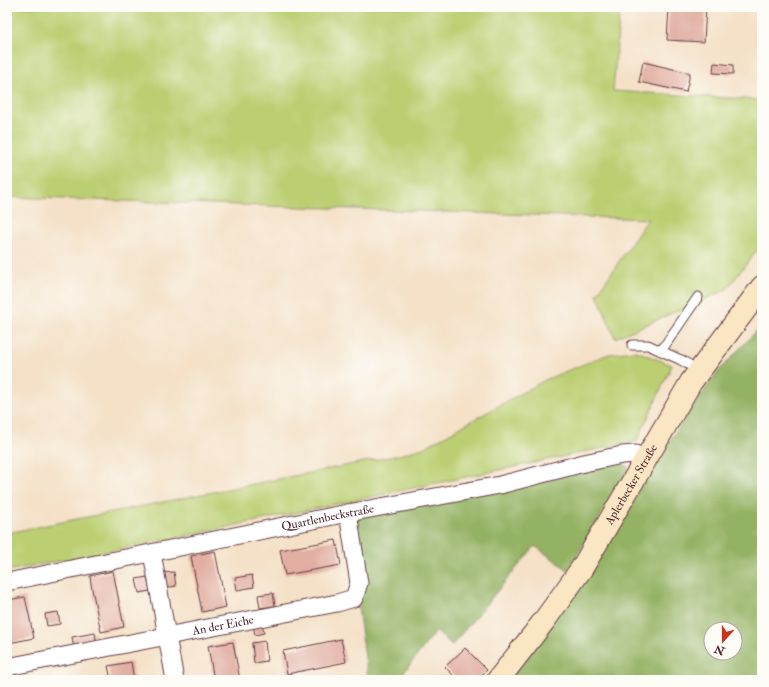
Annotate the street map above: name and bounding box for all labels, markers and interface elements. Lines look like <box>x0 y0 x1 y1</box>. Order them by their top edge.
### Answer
street label: Aplerbecker Straße <box>601 441 661 528</box>
street label: Quartlenbeckstraße <box>280 501 375 534</box>
street label: An der Eiche <box>190 612 255 639</box>
north arrow <box>703 621 743 661</box>
text: N <box>712 642 727 658</box>

